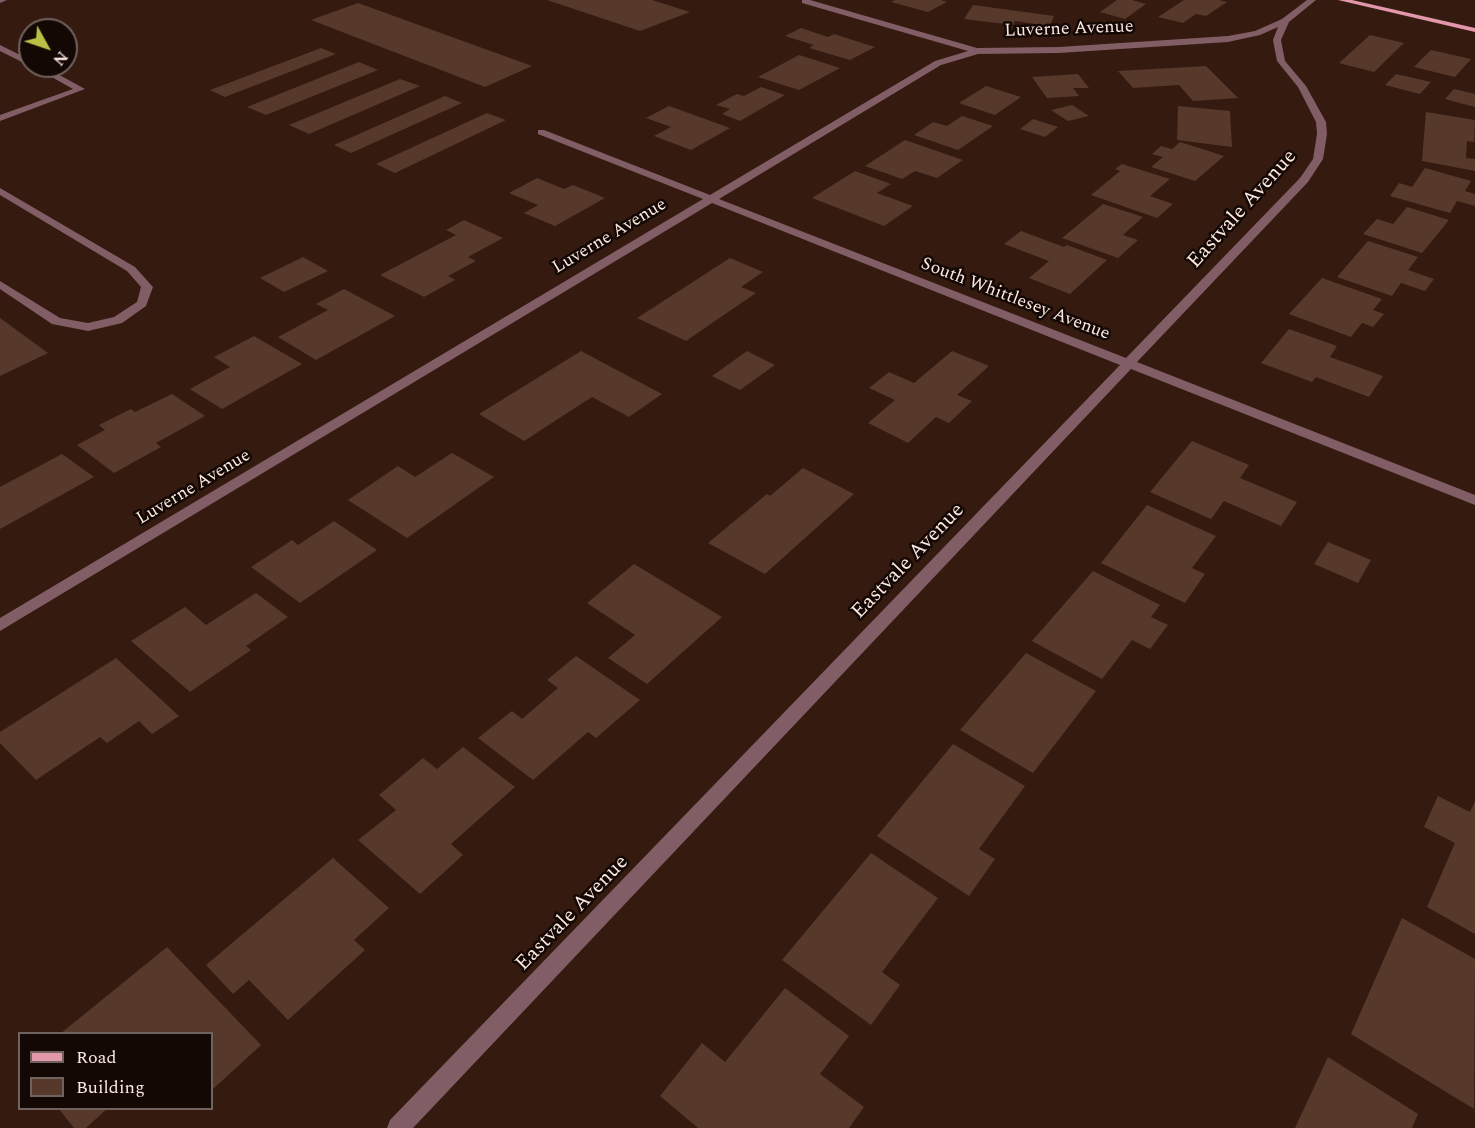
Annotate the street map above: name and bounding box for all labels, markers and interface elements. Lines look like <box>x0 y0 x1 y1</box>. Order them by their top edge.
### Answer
street label: Luverne Avenue <box>1004 17 1134 43</box>
north arrow <box>18 18 78 78</box>
text: N <box>47 46 74 71</box>
street label: Eastvale Avenue <box>1183 145 1303 275</box>
street label: Luverne Avenue <box>549 195 671 279</box>
street label: South Whittlesey Avenue <box>918 254 1112 346</box>
street label: Luverne Avenue <box>133 446 255 530</box>
street label: Eastvale Avenue <box>847 499 971 625</box>
street label: Eastvale Avenue <box>511 851 635 977</box>
legend <box>18 1032 213 1110</box>
text: Road <box>76 1044 117 1071</box>
text: Building <box>76 1074 145 1101</box>

